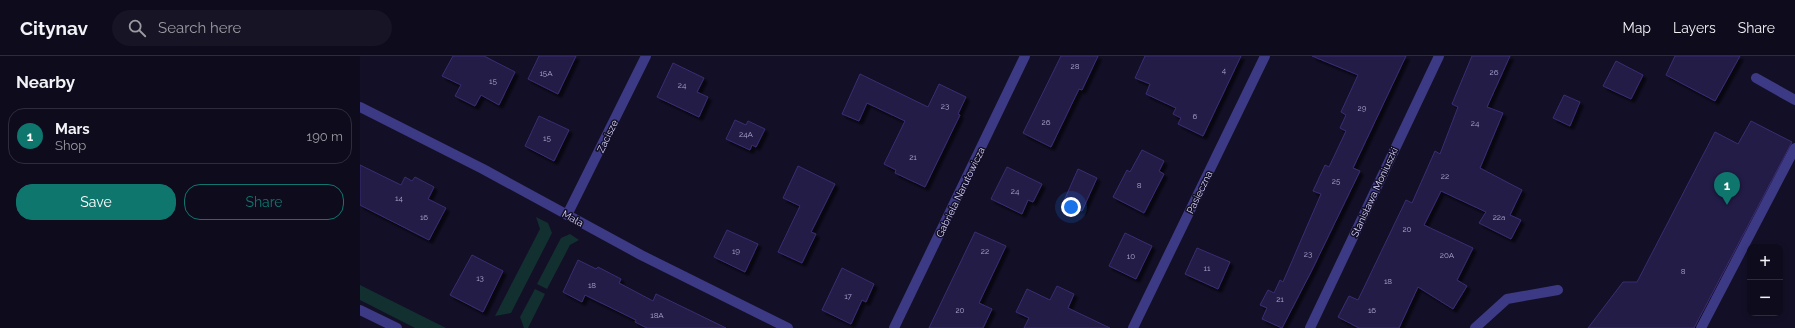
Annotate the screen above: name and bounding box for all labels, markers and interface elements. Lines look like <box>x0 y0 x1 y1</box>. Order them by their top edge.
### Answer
search box <box>112 10 392 46</box>
text: Citynav <box>20 17 88 39</box>
icon: search <box>126 17 148 39</box>
text: Search here <box>158 19 241 37</box>
text: Map <box>1623 20 1651 36</box>
text: Layers <box>1673 20 1716 36</box>
text: Share <box>1738 20 1775 36</box>
house number: 28 <box>1071 61 1080 71</box>
house number: 4 <box>1222 65 1227 75</box>
house number: 26 <box>1490 67 1499 77</box>
house number: 15A <box>539 68 553 78</box>
text: Nearby <box>16 72 75 92</box>
house number: 15 <box>489 76 498 86</box>
house number: 24 <box>678 80 687 90</box>
house number: 23 <box>941 101 949 111</box>
house number: 29 <box>1358 103 1367 113</box>
house number: 6 <box>1193 111 1198 121</box>
house number: 26 <box>1042 117 1051 127</box>
street label: Zacisze <box>595 118 620 154</box>
house number: 24 <box>1471 118 1480 128</box>
text: Mars <box>55 120 90 138</box>
text: 1 <box>27 129 33 144</box>
text: 190 m <box>307 129 343 144</box>
house number: 24A <box>739 129 754 139</box>
house number: 15 <box>543 133 552 143</box>
text: Shop <box>55 138 86 153</box>
street label: Gabriela Narutowicza <box>934 145 987 239</box>
street label: Stanisława Moniuszki <box>1349 146 1400 239</box>
house number: 21 <box>909 152 917 162</box>
street label: Pasieczna <box>1184 169 1215 215</box>
house number: 22 <box>1441 171 1449 181</box>
pin: 1 <box>1714 172 1740 205</box>
house number: 25 <box>1332 176 1341 186</box>
house number: 8 <box>1137 180 1142 190</box>
button: Save <box>16 184 176 220</box>
button: Share <box>184 184 344 220</box>
house number: 24 <box>1011 186 1020 196</box>
house number: 14 <box>395 193 404 203</box>
your location <box>1061 197 1081 217</box>
street label: Mała <box>560 208 585 229</box>
house number: 16 <box>420 212 428 222</box>
house number: 22a <box>1493 212 1505 222</box>
house number: 20 <box>1402 224 1412 234</box>
map controls <box>1747 244 1783 316</box>
button: + <box>1747 244 1783 280</box>
house number: 19 <box>732 246 740 256</box>
house number: 22 <box>981 246 989 256</box>
house number: 23 <box>1304 249 1312 259</box>
house number: 20A <box>1440 250 1455 260</box>
house number: 10 <box>1127 251 1135 261</box>
house number: 11 <box>1204 263 1211 273</box>
house number: 8 <box>1681 266 1686 276</box>
house number: 13 <box>476 273 484 283</box>
house number: 18 <box>1384 276 1392 286</box>
house number: 18 <box>588 280 596 290</box>
button: − <box>1747 280 1783 316</box>
house number: 17 <box>844 291 853 301</box>
house number: 21 <box>1276 294 1284 304</box>
house number: 20 <box>955 305 965 315</box>
house number: 16 <box>1368 305 1376 315</box>
house number: 18A <box>650 310 664 320</box>

